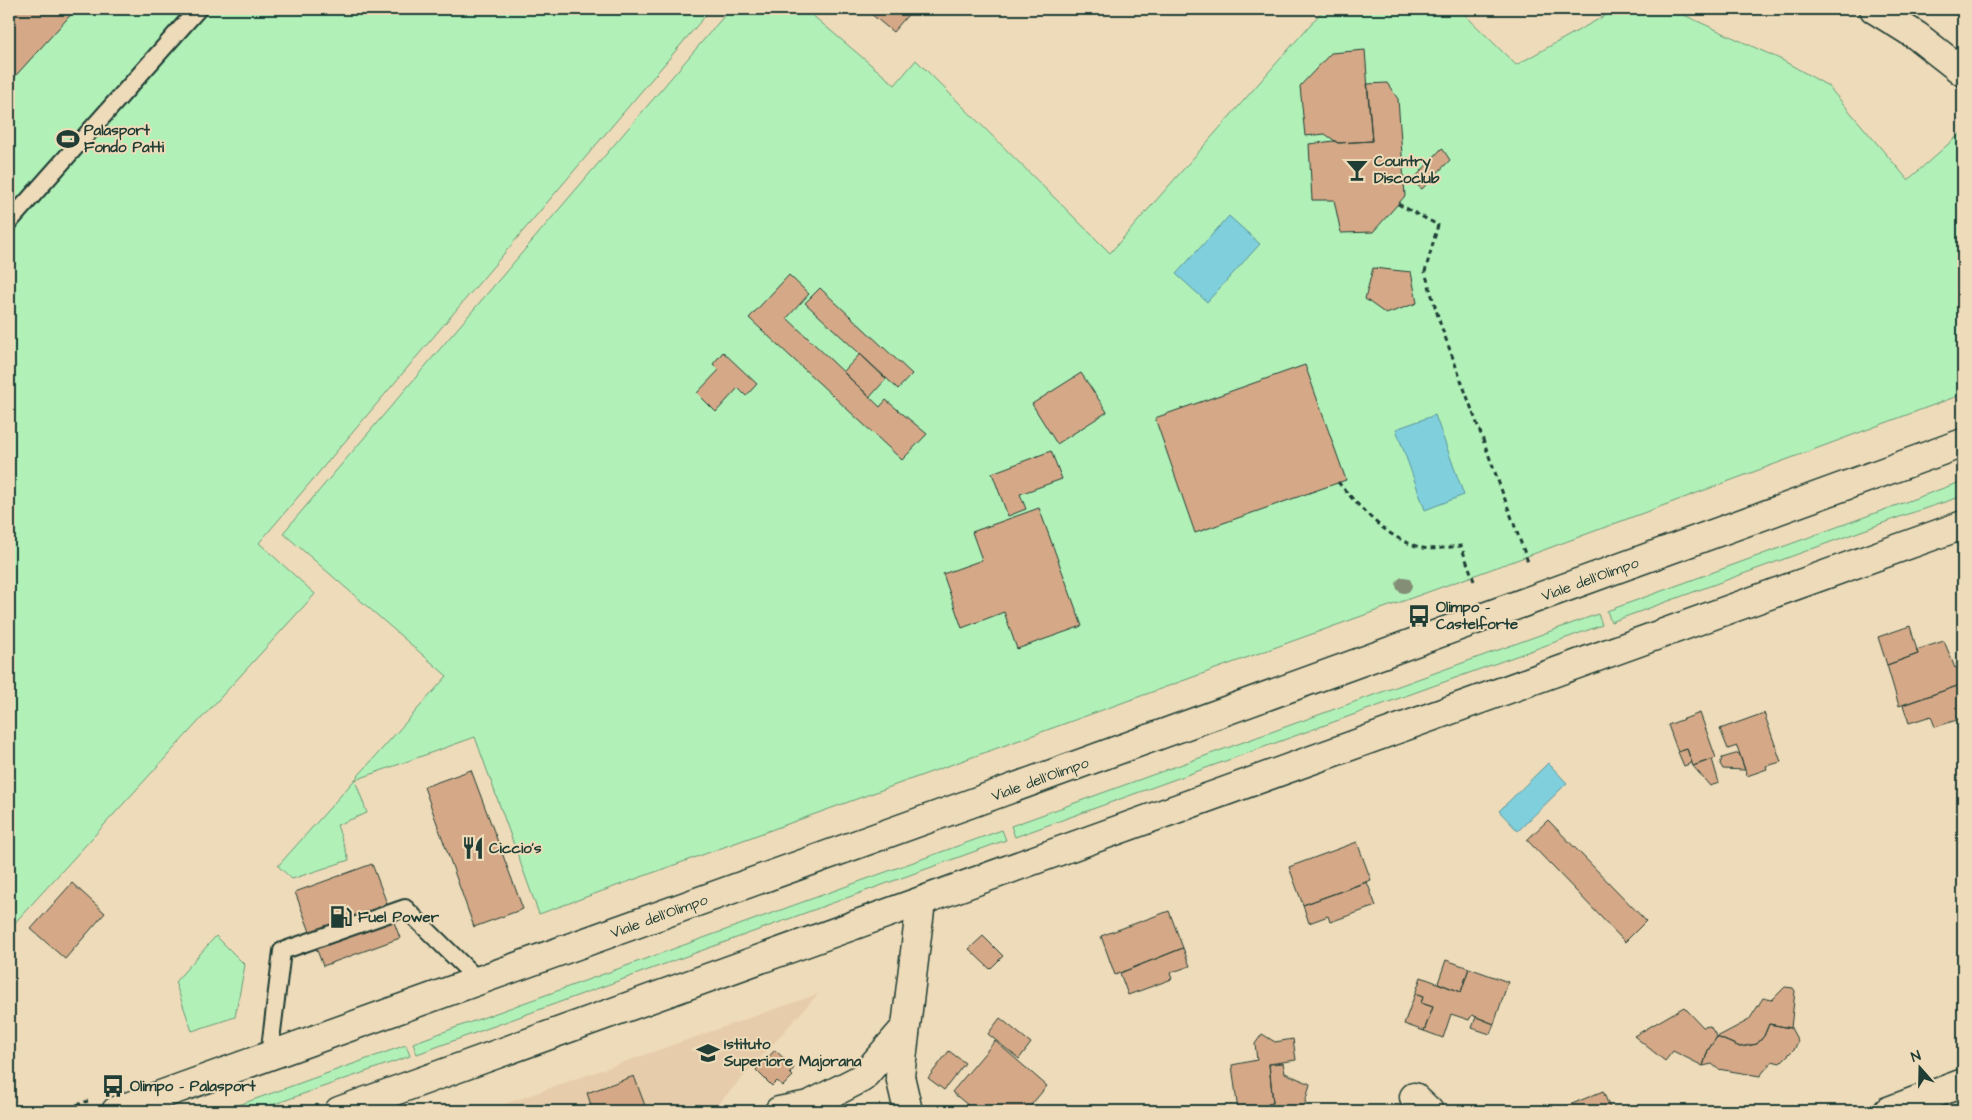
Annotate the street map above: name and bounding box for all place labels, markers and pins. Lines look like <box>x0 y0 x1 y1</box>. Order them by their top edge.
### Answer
place label: Palasport Fondo Patti <box>84 120 165 158</box>
sports icon: Palasport Fondo Patti <box>55 126 81 152</box>
place label: Country Discoclub <box>1374 151 1440 189</box>
bar icon: Country Discoclub <box>1344 157 1370 183</box>
place label: Olimpo - Castelforte <box>1436 597 1518 635</box>
bus stop icon: Olimpo - Castelforte <box>1406 603 1432 629</box>
restaurant icon: Ciccio's <box>460 835 486 861</box>
place label: Ciccio's <box>489 838 542 859</box>
fuel station icon: Fuel Power <box>328 904 354 930</box>
place label: Fuel Power <box>358 907 440 928</box>
place label: Istituto Superiore Majorana <box>723 1034 862 1072</box>
school or university icon: Istituto Superiore Majorana <box>695 1040 721 1066</box>
bus stop icon: Olimpo - Palasport <box>100 1073 126 1099</box>
place label: Olimpo - Palasport <box>130 1076 257 1097</box>

